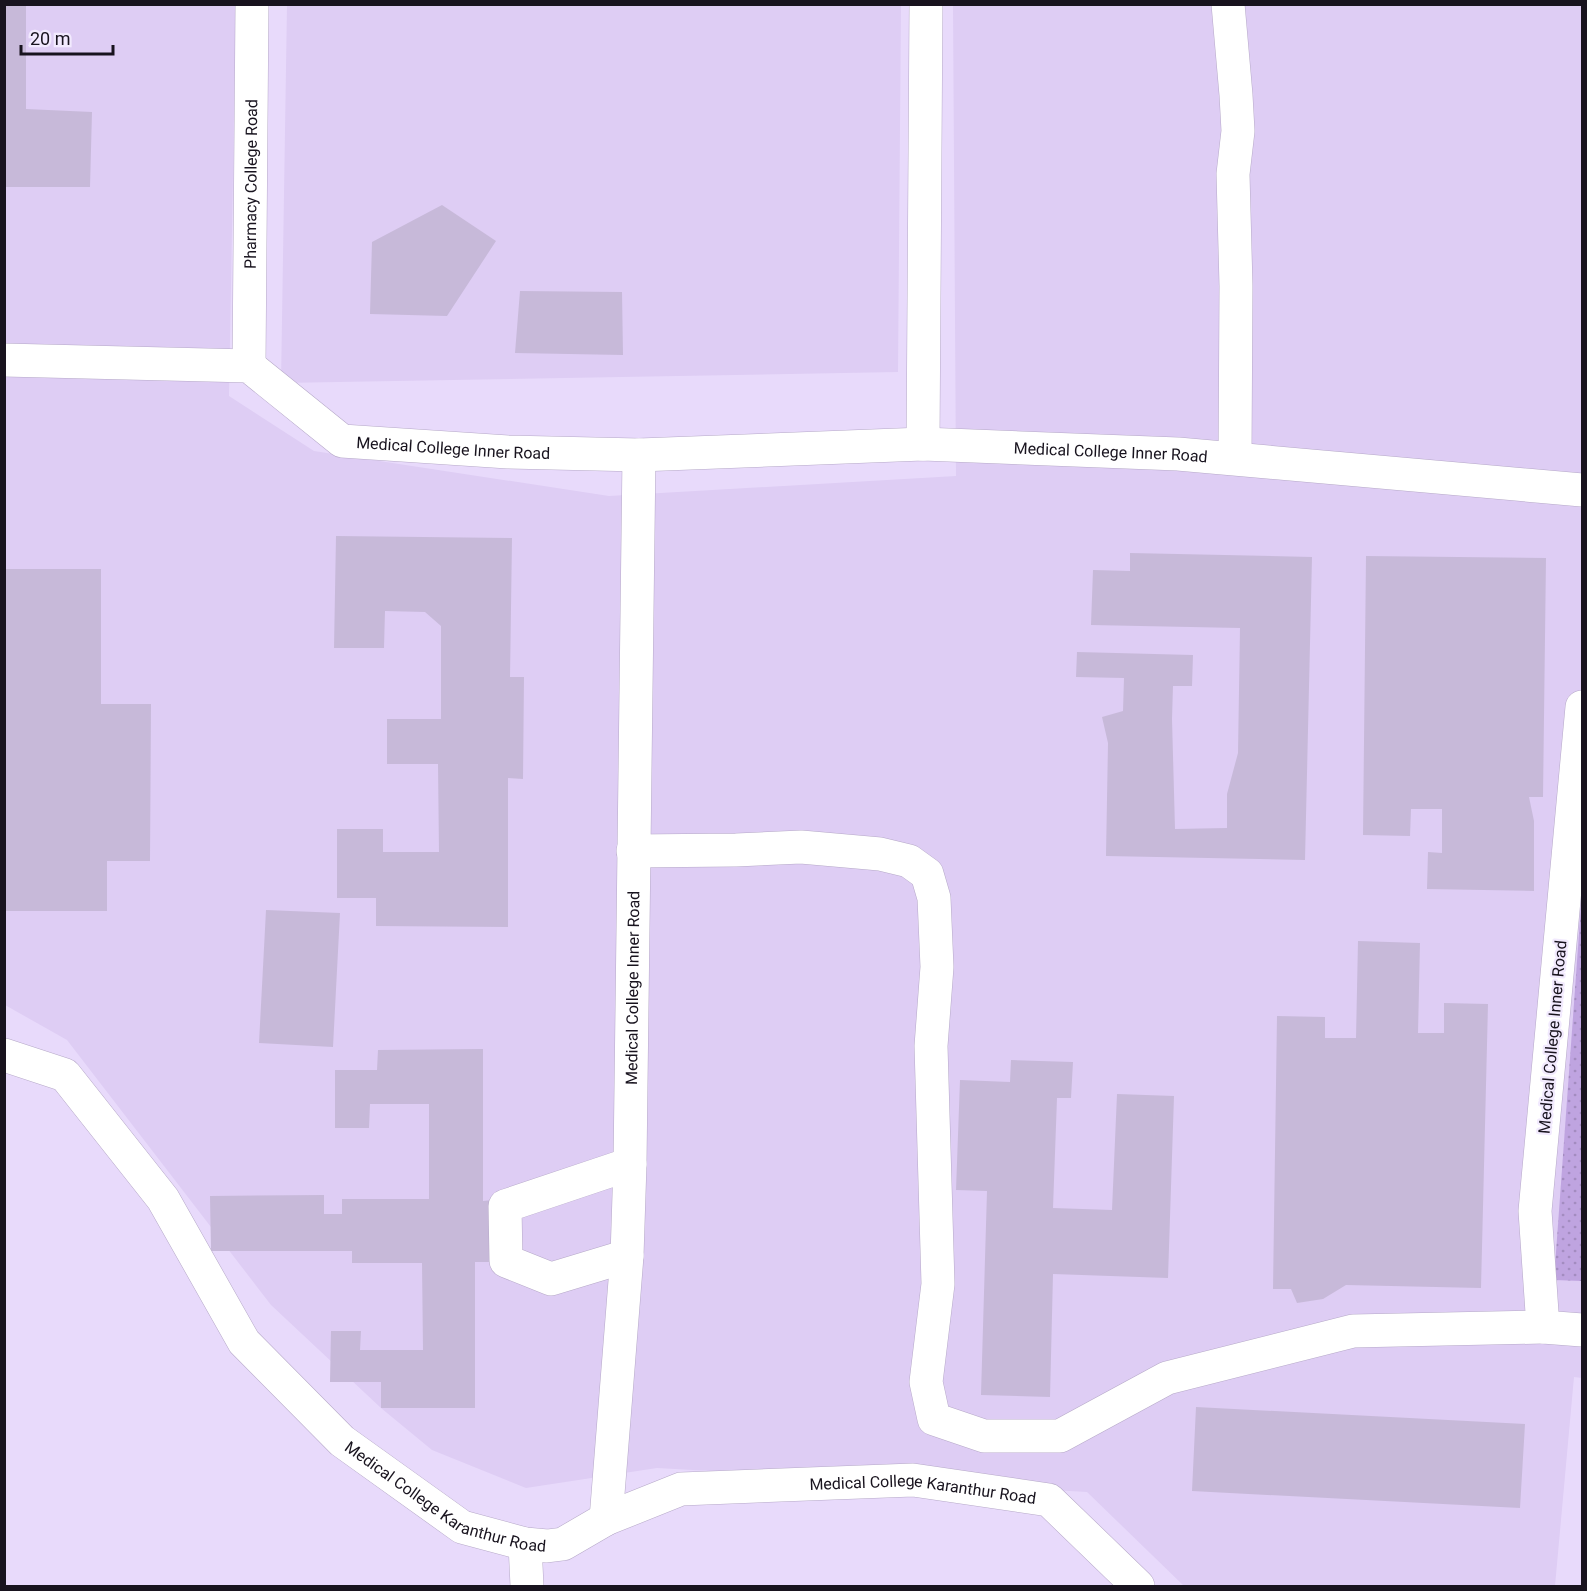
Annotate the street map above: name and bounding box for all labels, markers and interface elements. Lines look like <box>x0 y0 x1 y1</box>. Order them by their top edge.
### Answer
scale bar <box>21 18 112 56</box>
text: 20 m <box>30 28 70 49</box>
street label: Pharmacy College Road <box>241 99 261 269</box>
street label: Medical College Inner Road <box>356 433 550 463</box>
street label: Medical College Inner Road <box>1013 439 1208 467</box>
street label: Medical College Inner Road <box>622 891 643 1085</box>
street label: Medical College Inner Road <box>1535 940 1570 1135</box>
street label: Medical College Karanthur Road <box>341 1437 547 1556</box>
street label: Medical College Karanthur Road <box>809 1471 1037 1508</box>

